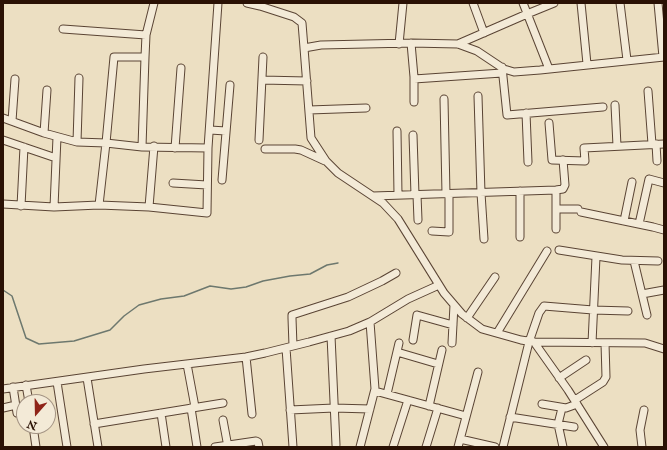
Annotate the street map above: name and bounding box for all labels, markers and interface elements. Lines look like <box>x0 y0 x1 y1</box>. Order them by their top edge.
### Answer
north arrow <box>16 394 56 434</box>
text: N <box>25 416 39 433</box>

